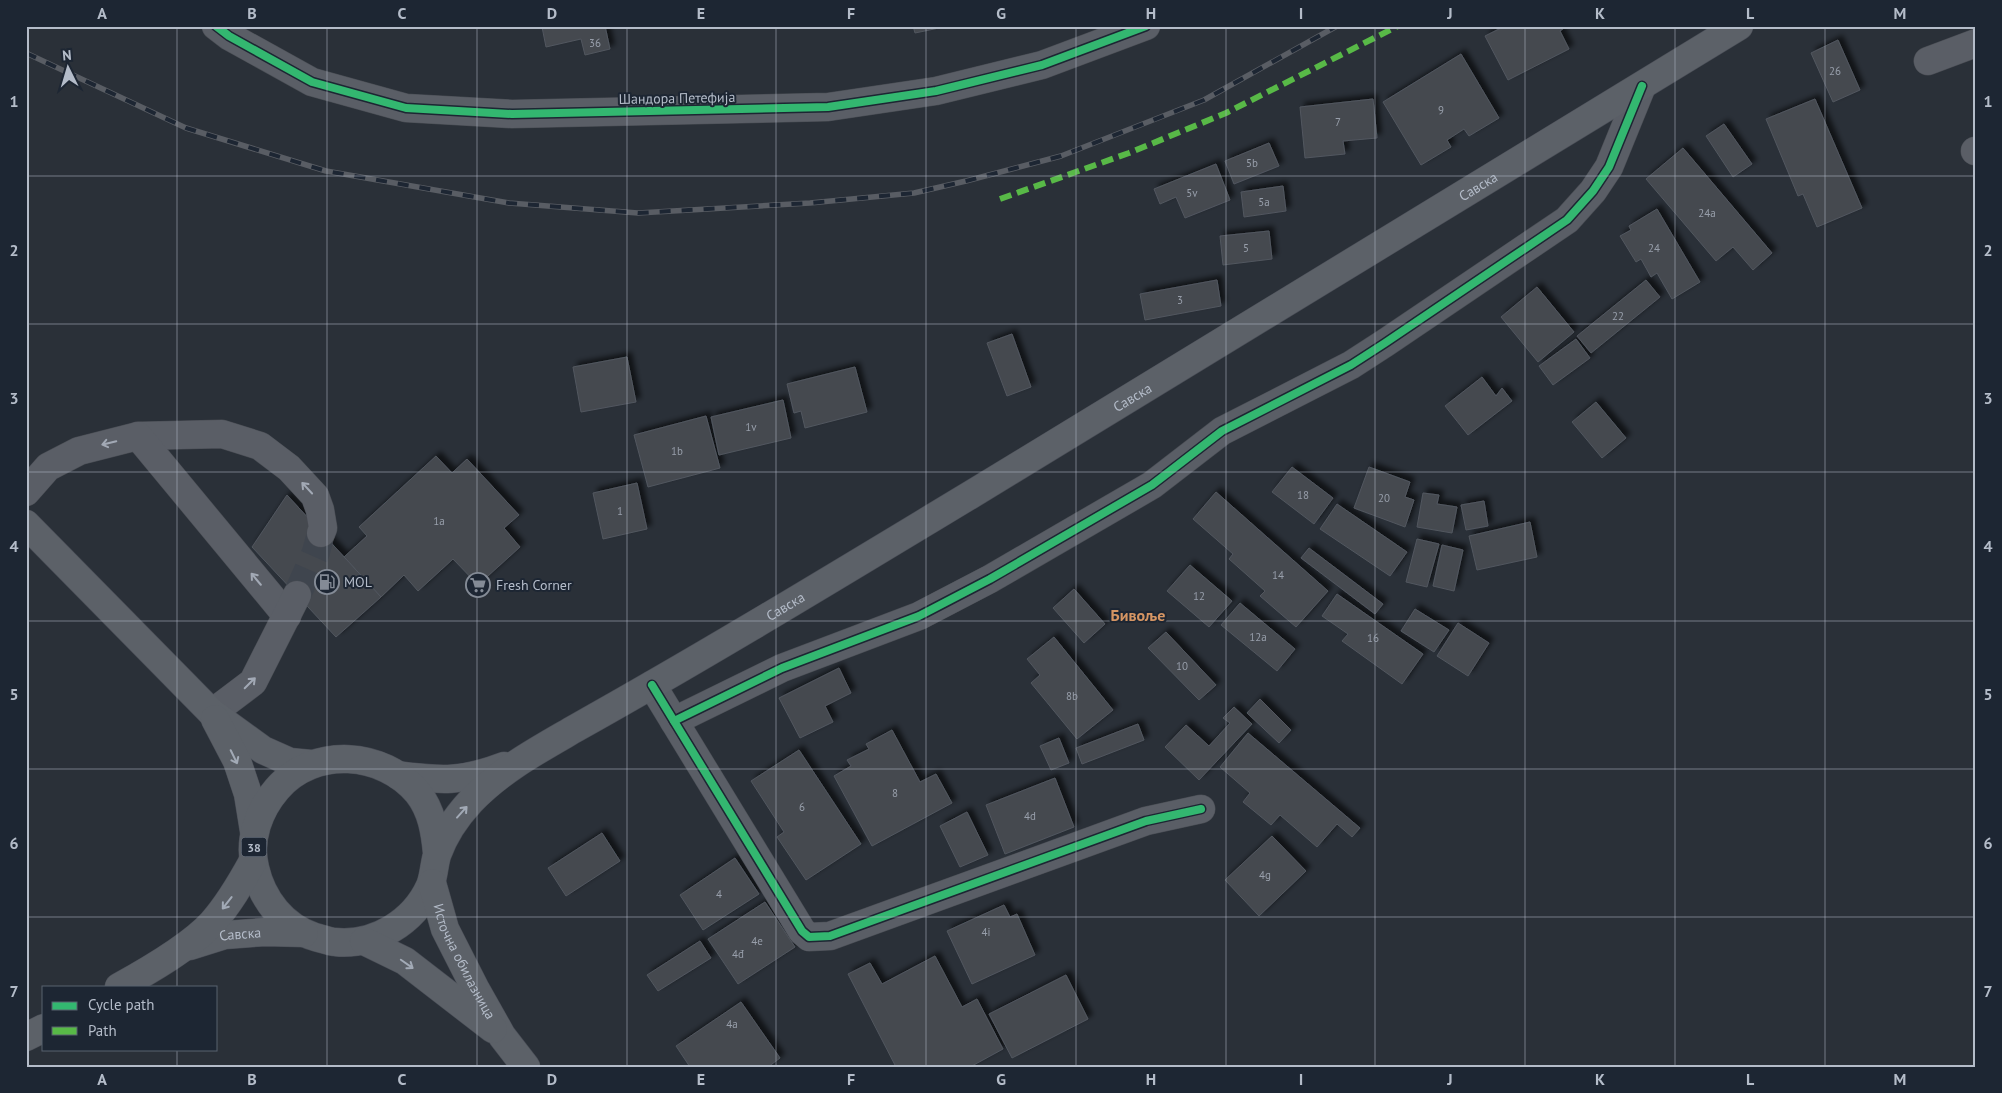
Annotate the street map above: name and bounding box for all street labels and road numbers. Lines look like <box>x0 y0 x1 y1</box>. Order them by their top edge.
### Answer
street label: Шандора Петефија <box>619 88 736 108</box>
street label: Савска <box>1456 168 1501 205</box>
street label: Савска <box>1110 379 1155 416</box>
street label: Савска <box>763 588 808 625</box>
road number: 38 <box>242 838 266 856</box>
street label: Источна обилазница <box>429 902 500 1022</box>
street label: Савска <box>217 923 262 945</box>

